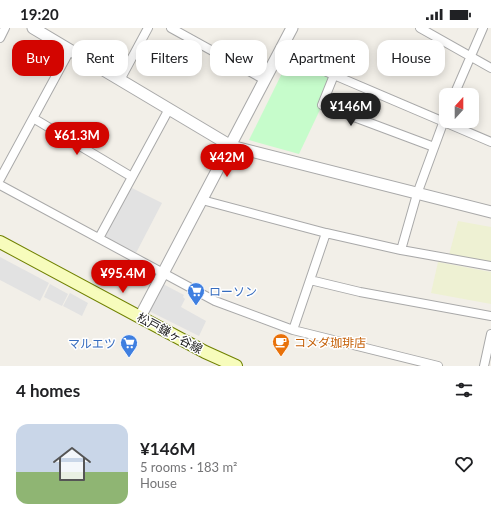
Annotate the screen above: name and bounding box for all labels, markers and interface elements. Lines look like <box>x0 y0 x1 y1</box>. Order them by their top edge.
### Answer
text: 19:20 <box>20 5 59 23</box>
chip: Buy <box>12 40 64 76</box>
chip: Rent <box>72 40 128 76</box>
chip: Filters <box>136 40 202 76</box>
chip: New <box>210 40 267 76</box>
chip: Apartment <box>275 40 369 76</box>
chip: House <box>377 40 445 76</box>
north arrow <box>439 88 479 128</box>
map controls <box>439 88 479 128</box>
pin: ¥146M <box>323 93 379 127</box>
text: ¥146M <box>330 98 372 114</box>
pin: ¥61.3M <box>44 122 110 156</box>
text: ¥61.3M <box>54 127 100 143</box>
pin: ¥42M <box>203 144 251 178</box>
text: ¥42M <box>210 149 244 165</box>
pin: ¥95.4M <box>90 260 156 294</box>
text: ¥95.4M <box>100 265 146 281</box>
supermarket icon: ローソン <box>186 281 206 306</box>
place label: ローソン <box>209 284 257 299</box>
street label: 松戸鎌ヶ谷線 <box>135 309 205 357</box>
cafe icon: コメダ珈琲店 <box>271 332 291 357</box>
supermarket icon: マルエツ <box>119 333 139 358</box>
place label: コメダ珈琲店 <box>294 335 366 350</box>
place label: マルエツ <box>68 336 116 351</box>
icon: filters <box>453 379 475 401</box>
text: 4 homes <box>16 380 80 401</box>
text: ¥146M <box>140 438 196 459</box>
icon: home <box>48 440 96 488</box>
icon: heart <box>453 453 475 475</box>
text: 5 rooms · 183 m² <box>140 459 237 475</box>
text: House <box>140 475 177 491</box>

